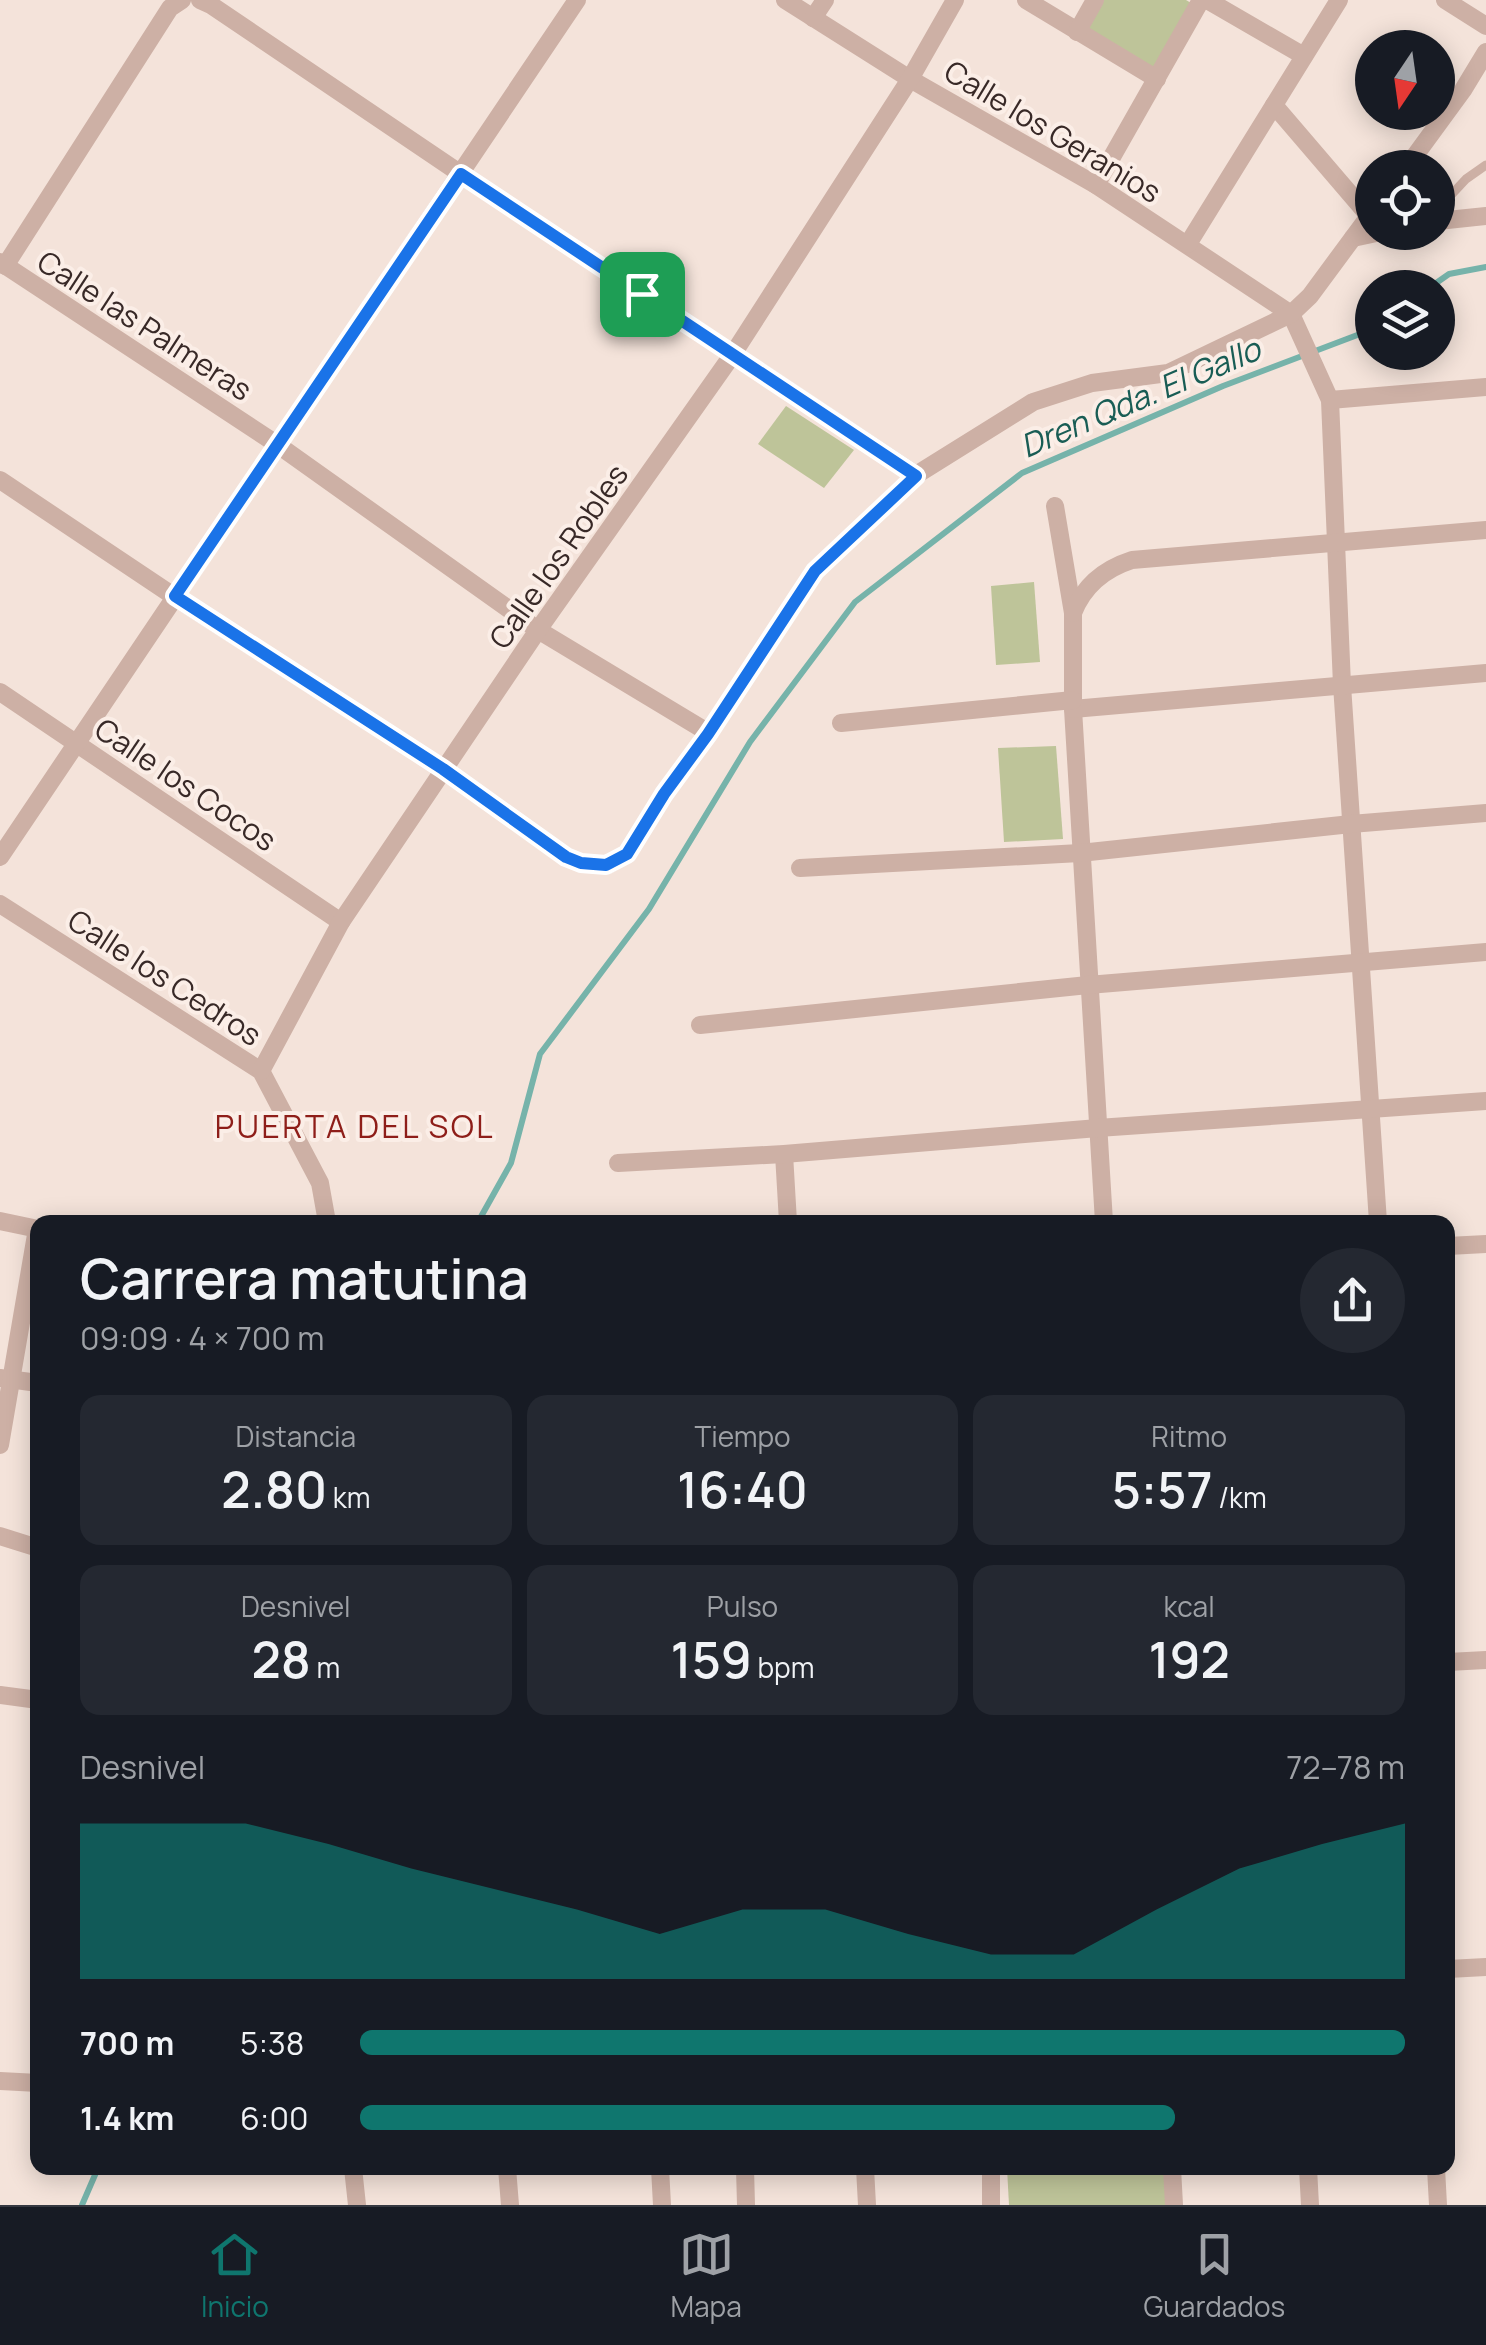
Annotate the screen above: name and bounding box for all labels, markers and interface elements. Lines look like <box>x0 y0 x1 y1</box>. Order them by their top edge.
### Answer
north arrow <box>1355 30 1455 130</box>
map controls <box>1355 30 1455 370</box>
street label: Calle los Geranios <box>937 50 1169 212</box>
button: locate <box>1355 150 1455 250</box>
street label: Calle las Palmeras <box>30 240 260 410</box>
pin <box>600 252 685 337</box>
icon: arrive <box>615 267 670 322</box>
button: layers <box>1355 270 1455 370</box>
water label: Dren Qda. El Gallo <box>1013 326 1269 467</box>
street label: Calle los Robles <box>479 455 637 657</box>
street label: Calle los Cocos <box>87 708 285 860</box>
street label: Calle los Cedros <box>60 899 270 1055</box>
district label: PUERTA DEL SOL <box>215 1104 495 1148</box>
text: Carrera matutina <box>80 1240 529 1316</box>
button: share <box>1300 1248 1405 1353</box>
text: 09:09 · 4 × 700 m <box>80 1316 324 1360</box>
text: Distancia <box>236 1417 356 1455</box>
text: Tiempo <box>694 1417 791 1455</box>
text: Ritmo <box>1151 1417 1227 1455</box>
text: 2.80 <box>221 1455 327 1523</box>
text: 16:40 <box>677 1455 808 1523</box>
text: 5:57 <box>1112 1455 1213 1523</box>
text: km <box>327 1478 370 1516</box>
text: /km <box>1213 1478 1267 1516</box>
text: Desnivel <box>241 1587 351 1625</box>
text: Pulso <box>707 1587 778 1625</box>
text: kcal <box>1164 1587 1215 1625</box>
text: 28 <box>251 1625 311 1693</box>
text: 159 <box>671 1625 752 1693</box>
text: 192 <box>1148 1625 1230 1693</box>
text: m <box>311 1648 340 1686</box>
text: bpm <box>752 1648 814 1686</box>
text: Desnivel <box>80 1745 205 1789</box>
text: 72–78 m <box>1286 1745 1405 1789</box>
text: 700 m <box>80 2021 174 2065</box>
text: 5:38 <box>240 2021 304 2065</box>
text: 1.4 km <box>80 2096 174 2140</box>
text: 6:00 <box>240 2096 308 2140</box>
tab: Inicio <box>201 2227 269 2325</box>
tab: Mapa <box>671 2227 742 2325</box>
tab: Guardados <box>1143 2227 1285 2325</box>

